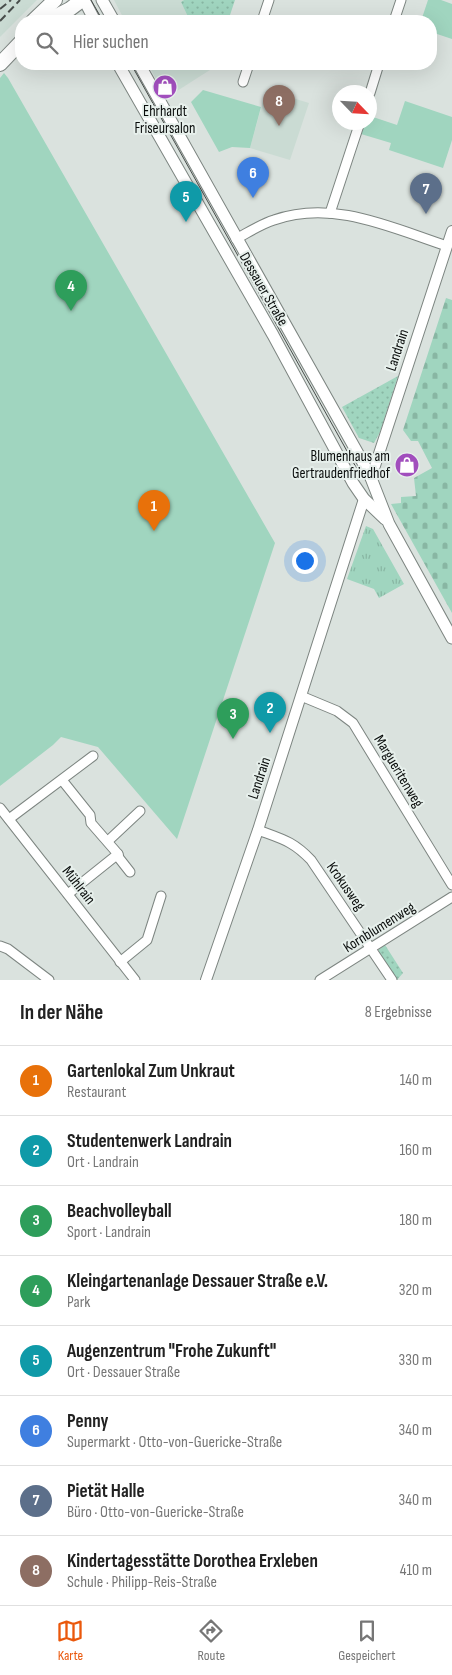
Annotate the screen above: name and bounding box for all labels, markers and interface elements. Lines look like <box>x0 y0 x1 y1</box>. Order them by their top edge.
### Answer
search box <box>15 15 437 70</box>
icon: search <box>33 29 61 57</box>
text: Hier suchen <box>73 31 149 54</box>
shop icon: Ehrhardt Friseursalon <box>152 74 178 100</box>
pin: 8 <box>263 85 295 126</box>
north arrow <box>332 85 377 130</box>
place label: Ehrhardt Friseursalon <box>134 102 196 138</box>
pin: 6 <box>237 157 269 198</box>
pin: 7 <box>410 173 442 214</box>
pin: 5 <box>170 181 202 222</box>
street label: Dessauer Straße <box>235 249 292 329</box>
pin: 4 <box>55 270 87 311</box>
street label: Landrain <box>382 327 413 374</box>
place label: Blumenhaus am Gertraudenfriedhof <box>292 447 391 483</box>
shop icon: Blumenhaus am Gertraudenfriedhof <box>394 452 420 478</box>
pin: 1 <box>138 490 170 531</box>
your location <box>292 548 318 574</box>
pin: 2 <box>254 692 286 733</box>
pin: 3 <box>217 698 249 739</box>
street label: Margueritenweg <box>370 732 428 811</box>
street label: Landrain <box>244 755 275 802</box>
street label: Krokusweg <box>322 858 369 914</box>
street label: Mühlrain <box>58 862 99 908</box>
street label: Kornblumenweg <box>340 898 419 957</box>
text: In der Nähe <box>20 1000 103 1025</box>
text: 8 Ergebnisse <box>365 1003 432 1022</box>
text: Gartenlokal Zum Unkraut <box>67 1060 235 1083</box>
text: 1 <box>33 1071 39 1090</box>
text: 140 m <box>400 1071 432 1090</box>
text: Restaurant <box>67 1083 126 1102</box>
text: Studentenwerk Landrain <box>67 1130 232 1153</box>
text: 2 <box>32 1141 40 1160</box>
text: 160 m <box>399 1141 432 1160</box>
text: Ort · Landrain <box>67 1153 139 1172</box>
text: Beachvolleyball <box>67 1200 172 1223</box>
text: 3 <box>32 1211 40 1230</box>
text: 180 m <box>399 1211 432 1230</box>
text: Sport · Landrain <box>67 1223 151 1242</box>
text: Kleingartenanlage Dessauer Straße e.V. <box>67 1270 328 1293</box>
text: 4 <box>32 1281 40 1300</box>
text: 320 m <box>399 1281 432 1300</box>
text: Park <box>67 1293 90 1312</box>
text: Augenzentrum "Frohe Zukunft" <box>67 1340 276 1363</box>
text: 5 <box>32 1351 40 1370</box>
text: 330 m <box>399 1351 432 1370</box>
text: Ort · Dessauer Straße <box>67 1363 180 1382</box>
text: Penny <box>67 1410 108 1433</box>
text: 6 <box>32 1421 40 1440</box>
text: 340 m <box>399 1421 432 1440</box>
text: Supermarkt · Otto-von-Guericke-Straße <box>67 1433 282 1452</box>
text: Pietät Halle <box>67 1480 145 1503</box>
text: 7 <box>33 1491 39 1510</box>
text: 340 m <box>399 1491 432 1510</box>
text: Büro · Otto-von-Guericke-Straße <box>67 1503 244 1522</box>
text: Kindertagesstätte Dorothea Erxleben <box>67 1550 318 1573</box>
text: 8 <box>32 1561 40 1580</box>
text: 410 m <box>400 1561 432 1580</box>
text: Schule · Philipp-Reis-Straße <box>67 1573 217 1592</box>
tab: Karte <box>56 1617 84 1664</box>
tab: Route <box>197 1617 225 1664</box>
tab: Gespeichert <box>338 1617 396 1664</box>

